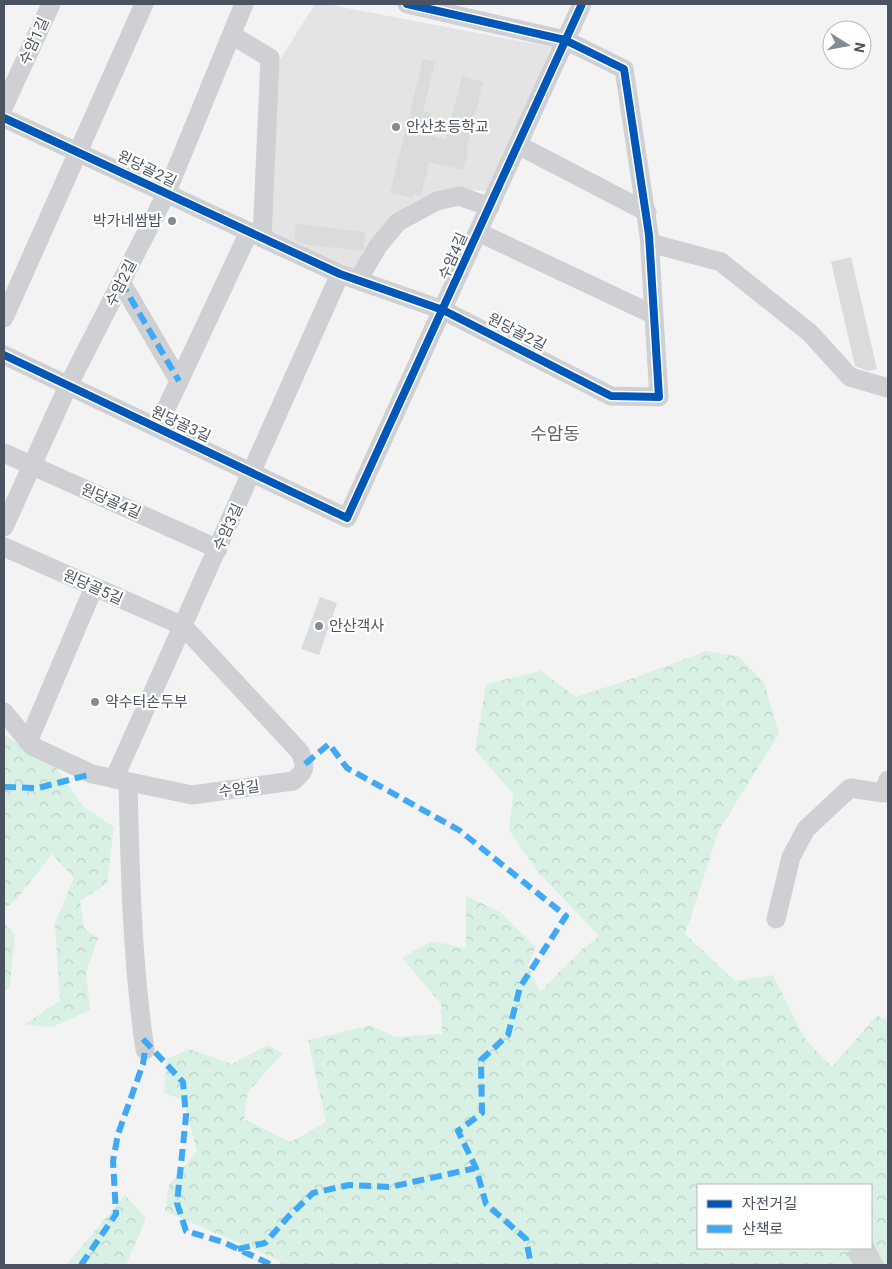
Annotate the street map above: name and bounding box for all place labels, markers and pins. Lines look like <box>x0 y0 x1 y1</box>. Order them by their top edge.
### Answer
place label: 안산초등학교 <box>406 118 489 136</box>
marker: 안산초등학교 <box>390 121 402 133</box>
place label: 박가네쌈밥 <box>93 212 162 230</box>
marker: 박가네쌈밥 <box>166 215 178 227</box>
place label: 안산객사 <box>329 617 384 635</box>
marker: 안산객사 <box>313 620 325 632</box>
place label: 약수터손두부 <box>105 693 188 711</box>
marker: 약수터손두부 <box>89 696 101 708</box>

